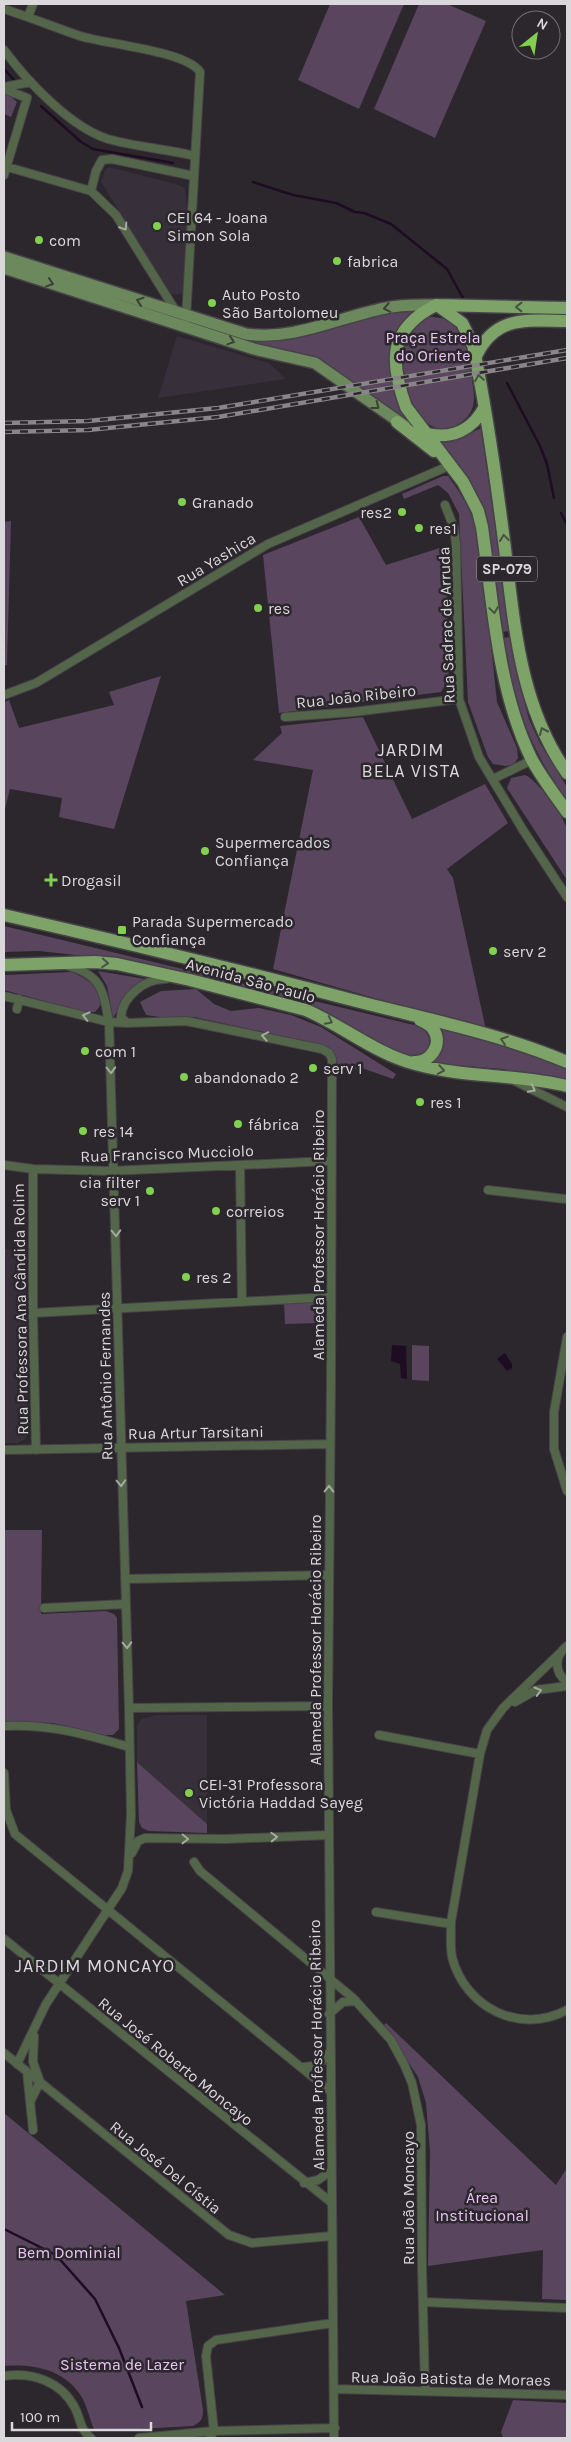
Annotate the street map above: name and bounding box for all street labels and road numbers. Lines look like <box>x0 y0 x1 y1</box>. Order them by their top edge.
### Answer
street label: Rua Yashica <box>173 528 259 590</box>
street label: Rua Sadrac de Arruda <box>434 546 459 704</box>
road number: SP-079 <box>477 556 537 582</box>
street label: Rua Joāo Ribeiro <box>295 681 417 712</box>
street label: Avenida São Paulo <box>184 954 318 1007</box>
street label: Alameda Professor Horácio Ribeiro <box>309 1109 328 1361</box>
street label: Rua Francisco Mucciolo <box>80 1141 254 1166</box>
street label: Rua Professora Ana Cândida Rolim <box>9 1183 32 1435</box>
street label: Rua Antônio Fernandes <box>95 1291 116 1461</box>
street label: Rua Artur Tarsitani <box>128 1422 264 1443</box>
street label: Alameda Professor Horácio Ribeiro <box>306 1514 325 1766</box>
street label: Alameda Professor Horácio Ribeiro <box>305 1919 328 2171</box>
street label: Rua José Roberto Moncayo <box>95 1993 257 2130</box>
street label: Rua José Del Cístia <box>106 2117 225 2218</box>
street label: Rua João Moncayo <box>399 2131 418 2265</box>
street label: Rua João Batista de Moraes <box>351 2367 551 2390</box>

